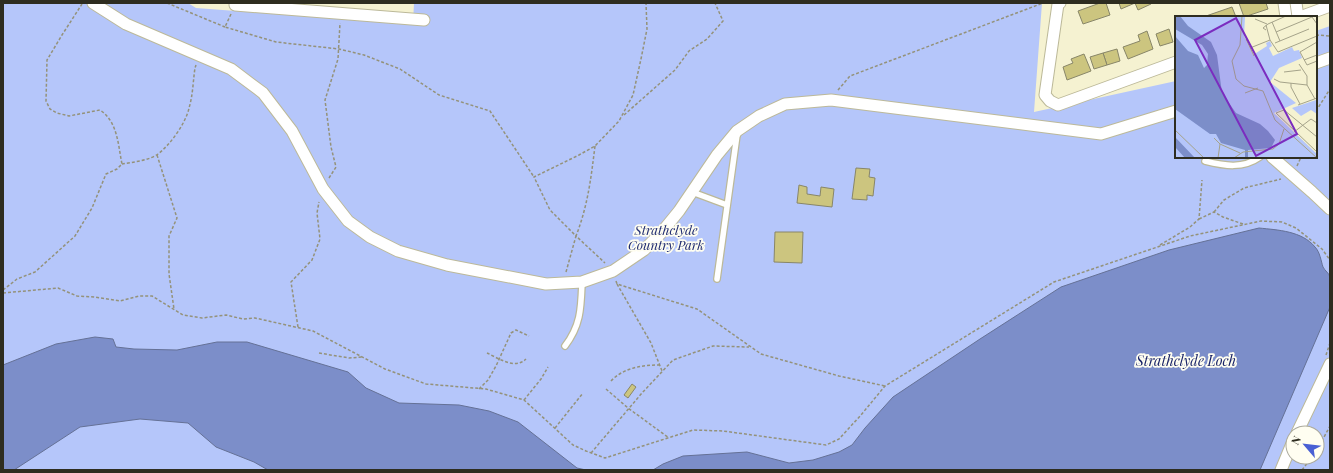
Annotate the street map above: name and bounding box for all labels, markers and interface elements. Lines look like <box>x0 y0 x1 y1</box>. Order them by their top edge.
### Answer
inset map <box>1175 16 1317 158</box>
park label: Strathclyde Country Park <box>628 221 704 253</box>
water label: Strathclyde Loch <box>1135 351 1236 370</box>
north arrow <box>1285 425 1325 465</box>
text: N <box>1287 433 1304 447</box>

